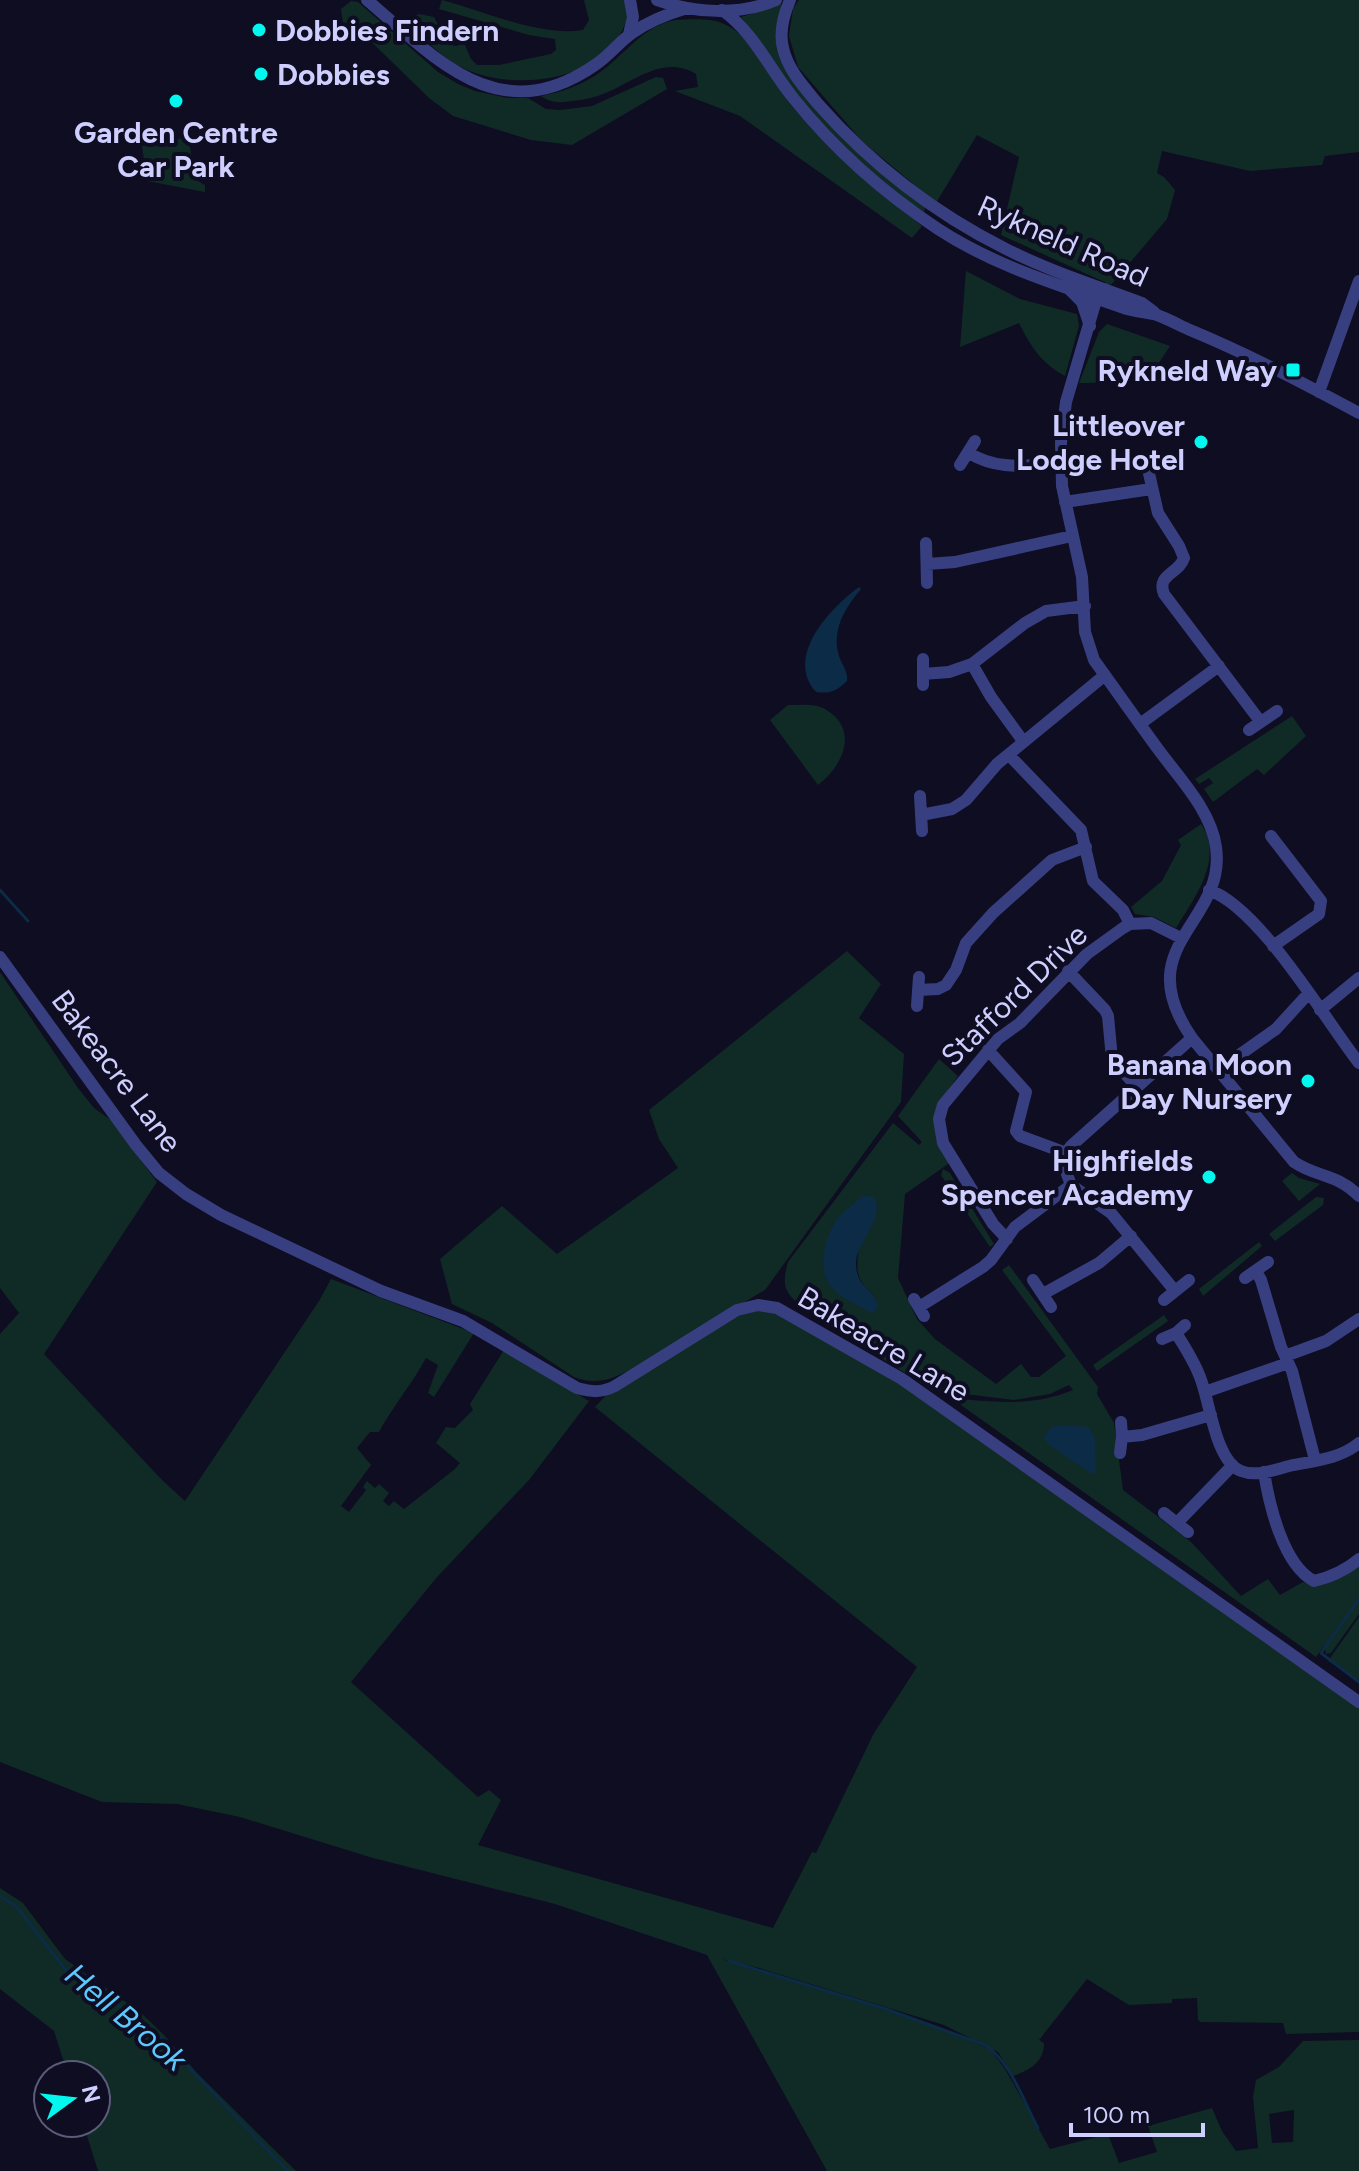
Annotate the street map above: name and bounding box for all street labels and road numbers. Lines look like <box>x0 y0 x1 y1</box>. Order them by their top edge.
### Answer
street label: Rykneld Road <box>972 187 1154 295</box>
street label: Stafford Drive <box>933 916 1095 1074</box>
street label: Bakeacre Lane <box>44 983 190 1159</box>
street label: Bakeacre Lane <box>791 1278 977 1410</box>

